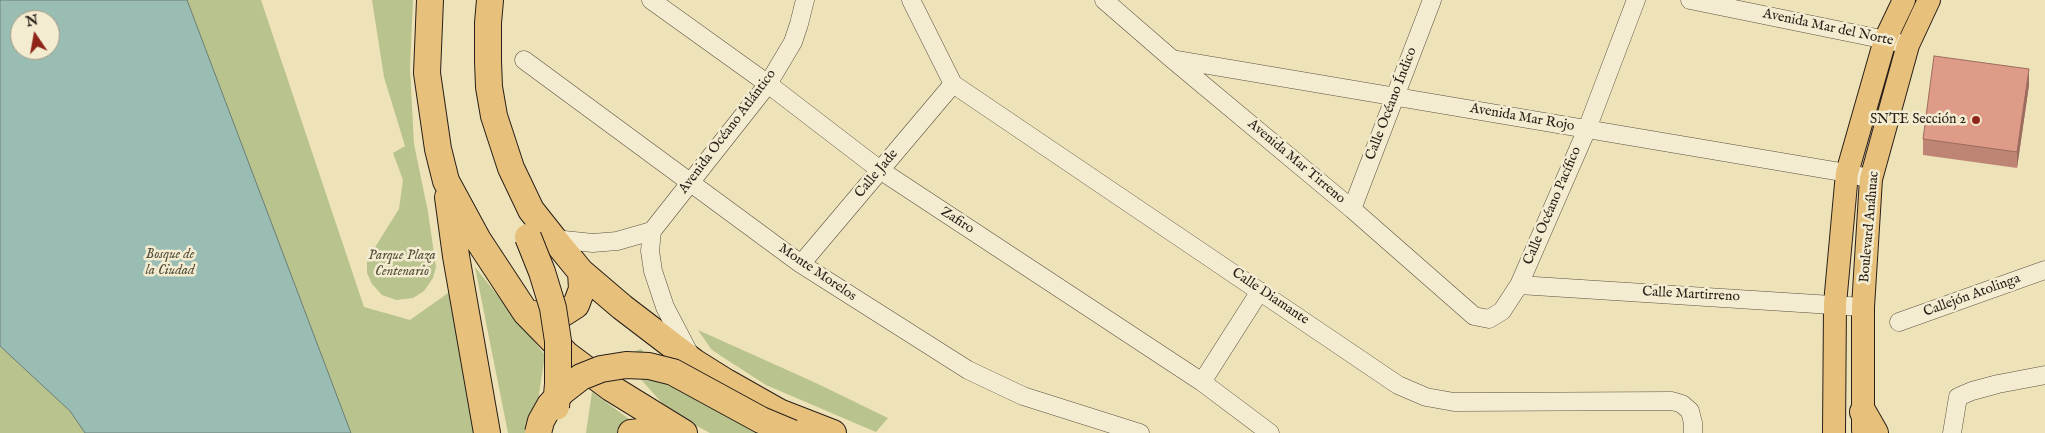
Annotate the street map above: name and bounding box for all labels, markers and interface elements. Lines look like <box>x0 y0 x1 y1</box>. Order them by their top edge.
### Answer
street label: Avenida Mar del Norte <box>1761 6 1895 50</box>
north arrow <box>10 10 60 60</box>
text: N <box>24 11 40 31</box>
street label: Calle Océano Índico <box>1363 45 1421 163</box>
street label: Avenida Océano Atlántico <box>676 67 780 197</box>
street label: Avenida Mar Rojo <box>1468 101 1576 135</box>
place label: SNTE Sección 2 <box>1870 112 1966 128</box>
marker: SNTE Sección 2 <box>1970 114 1982 126</box>
street label: Avenida Mar Tirreno <box>1244 116 1348 208</box>
street label: Calle Océano Pacífico <box>1520 144 1586 268</box>
street label: Calle Jade <box>852 146 902 202</box>
street label: Boulevard Anáhuac <box>1857 171 1883 283</box>
street label: Zafiro <box>937 204 977 238</box>
street label: Monte Morelos <box>775 241 859 305</box>
park label: Bosque de la Ciudad <box>145 247 195 280</box>
park label: Parque Plaza Centenario <box>368 248 436 280</box>
street label: Calle Diamante <box>1228 265 1312 329</box>
street label: Callejón Atolinga <box>1921 271 2023 321</box>
street label: Calle Martirreno <box>1642 284 1740 306</box>

